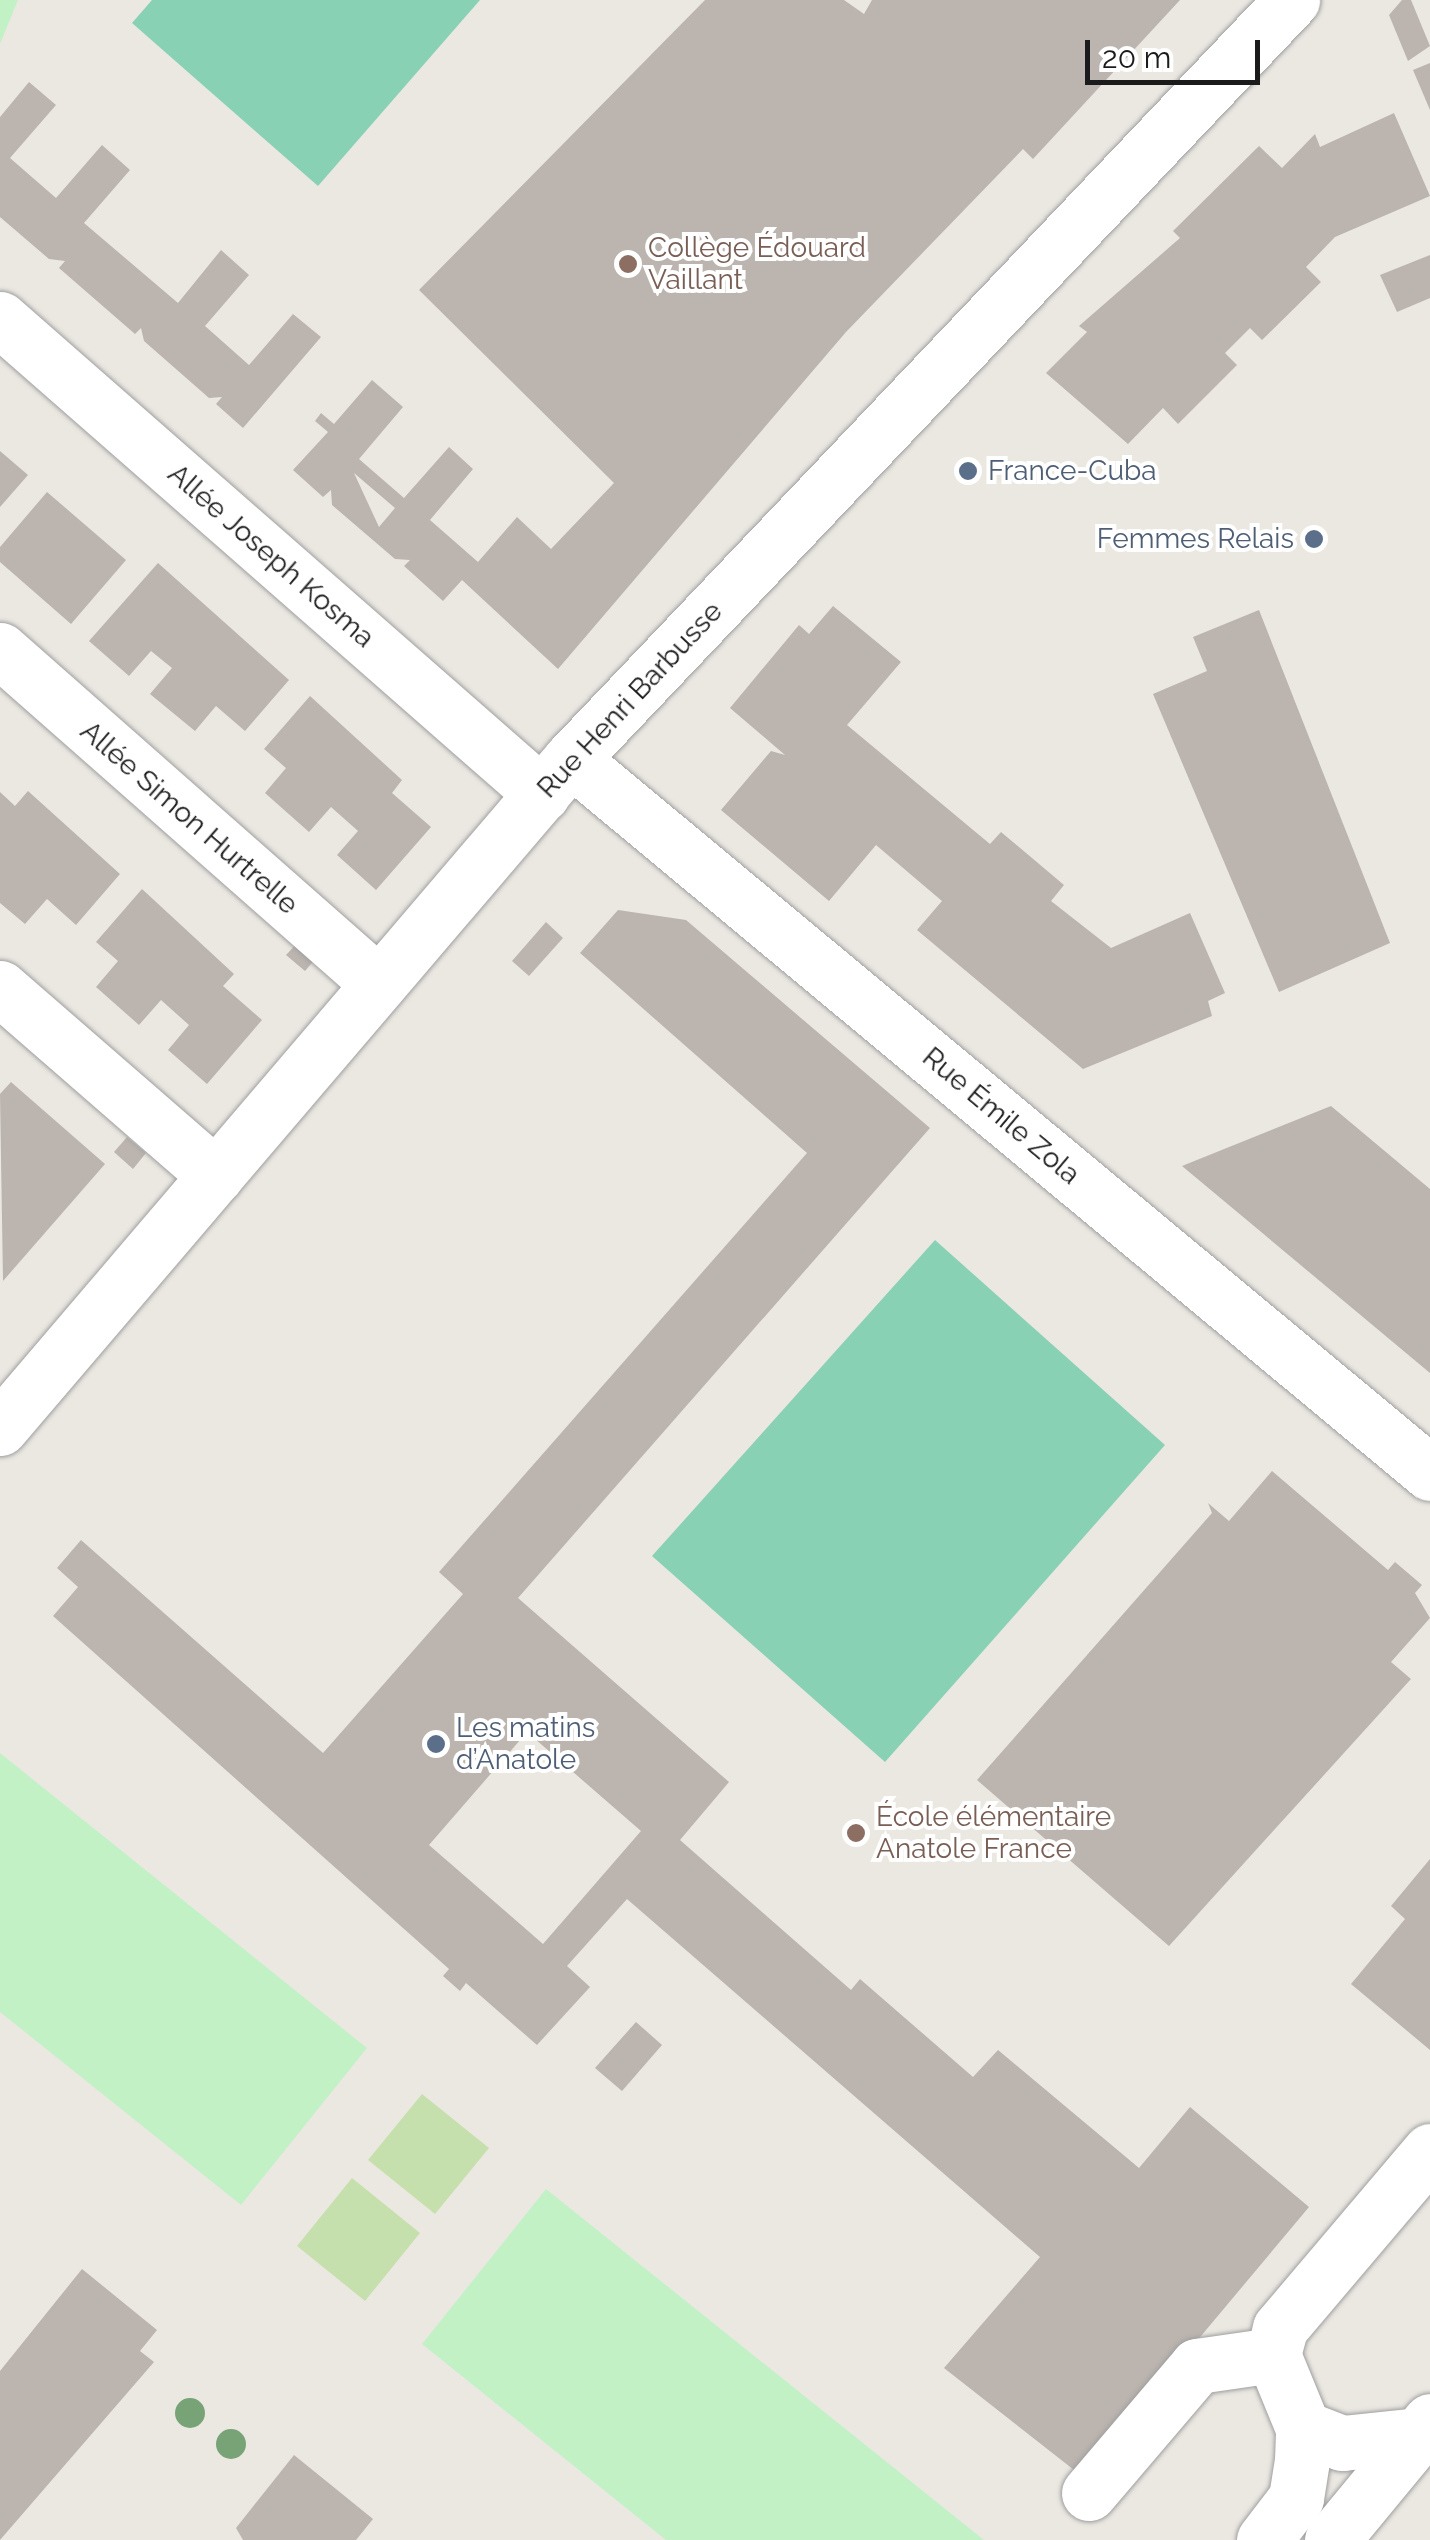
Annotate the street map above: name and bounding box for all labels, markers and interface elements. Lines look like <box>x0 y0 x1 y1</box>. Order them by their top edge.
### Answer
scale bar <box>1090 20 1265 82</box>
text: 20 m <box>1102 40 1171 75</box>
place label: Collège Édouard Vaillant <box>648 231 866 297</box>
marker: Collège Édouard Vaillant <box>617 253 639 275</box>
place label: France-Cuba <box>988 454 1157 488</box>
street label: Allée Joseph Kosma <box>161 457 381 655</box>
marker: France-Cuba <box>957 460 979 482</box>
place label: Femmes Relais <box>1097 522 1294 556</box>
marker: Femmes Relais <box>1303 528 1325 550</box>
street label: Rue Henri Barbusse <box>531 595 729 805</box>
street label: Allée Simon Hurtrelle <box>73 714 305 922</box>
street label: Rue Émile Zola <box>916 1040 1086 1192</box>
place label: Les matins d’Anatole <box>456 1711 595 1777</box>
marker: Les matins d’Anatole <box>425 1733 447 1755</box>
place label: École élémentaire Anatole France <box>876 1800 1111 1866</box>
marker: École élémentaire Anatole France <box>845 1822 867 1844</box>

